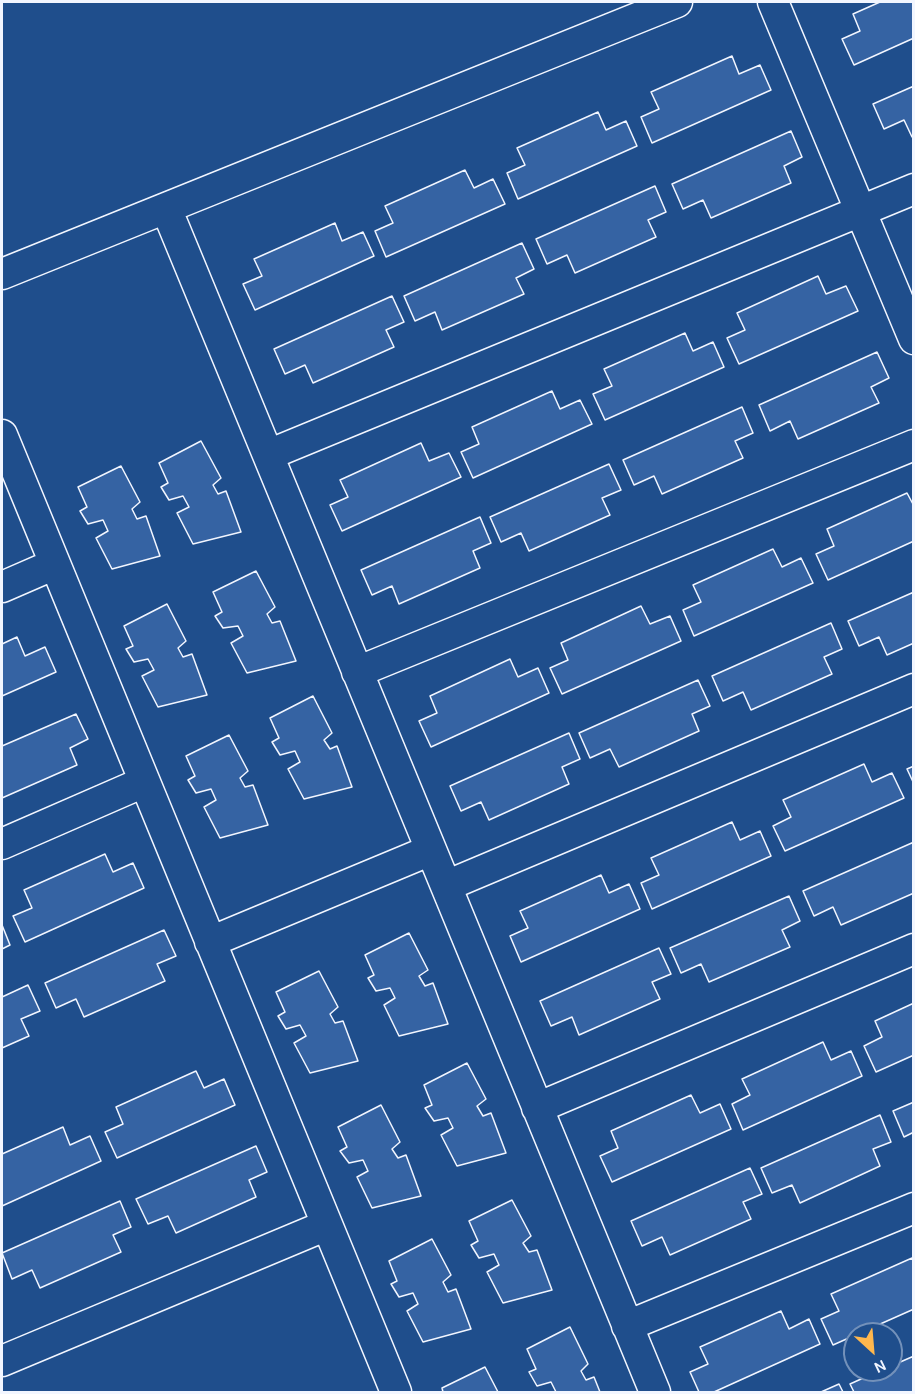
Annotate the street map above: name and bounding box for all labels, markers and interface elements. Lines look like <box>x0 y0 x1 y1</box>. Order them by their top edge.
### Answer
north arrow <box>843 1322 903 1382</box>
text: N <box>871 1356 890 1378</box>

